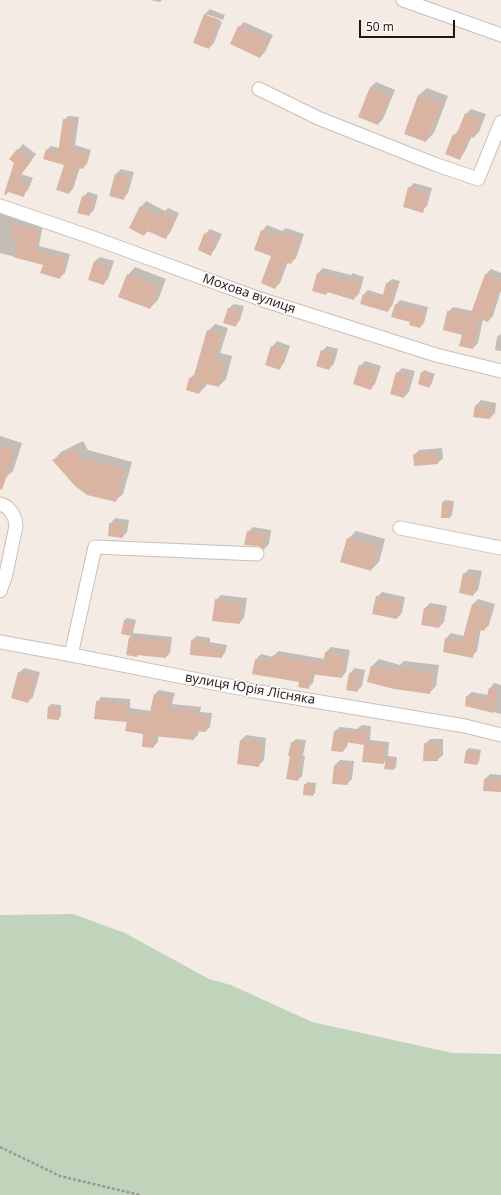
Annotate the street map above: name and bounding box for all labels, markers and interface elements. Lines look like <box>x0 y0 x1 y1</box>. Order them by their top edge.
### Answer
scale bar <box>361 12 457 38</box>
text: 50 m <box>366 18 394 35</box>
street label: Мохова вулиця <box>200 271 298 317</box>
street label: вулиця Юрія Лісняка <box>184 670 316 708</box>

